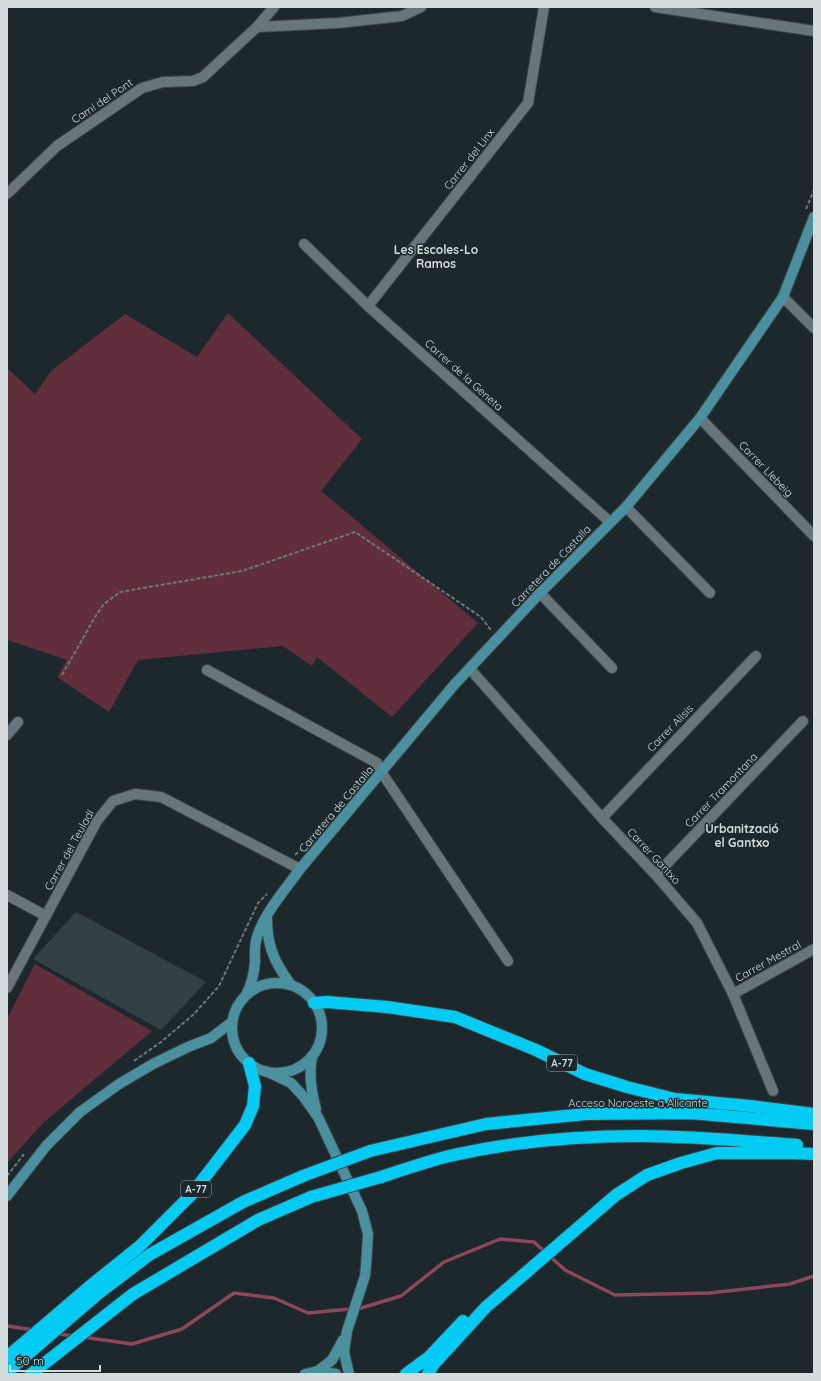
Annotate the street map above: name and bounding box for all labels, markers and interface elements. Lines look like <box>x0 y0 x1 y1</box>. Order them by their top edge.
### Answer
street label: Camí del Pont <box>69 75 135 127</box>
street label: Carrer del Linx <box>441 126 497 192</box>
district label: Les Escoles-Lo Ramos <box>394 242 479 271</box>
street label: Carrer de la Geneta <box>422 336 506 414</box>
street label: Carrer Llebeig <box>736 438 796 500</box>
street label: Carretera de Castalla <box>508 522 594 610</box>
street label: Carrer Alisis <box>644 701 696 755</box>
street label: Carrer Tramontana <box>682 750 760 830</box>
street label: Carretera de Castalla <box>296 763 376 855</box>
street label: Carrer del Teuladí <box>41 807 97 893</box>
district label: Urbanització el Gantxo <box>705 821 779 850</box>
street label: Carrer Gantxo <box>624 825 684 887</box>
street label: Carrer Mestral <box>733 937 803 985</box>
road number: A-77 <box>547 1055 577 1071</box>
street label: Acceso Noroeste a Alicante <box>568 1096 708 1110</box>
road number: A-77 <box>181 1181 211 1197</box>
scale bar <box>10 1347 100 1373</box>
text: 50 m <box>16 1353 44 1368</box>

